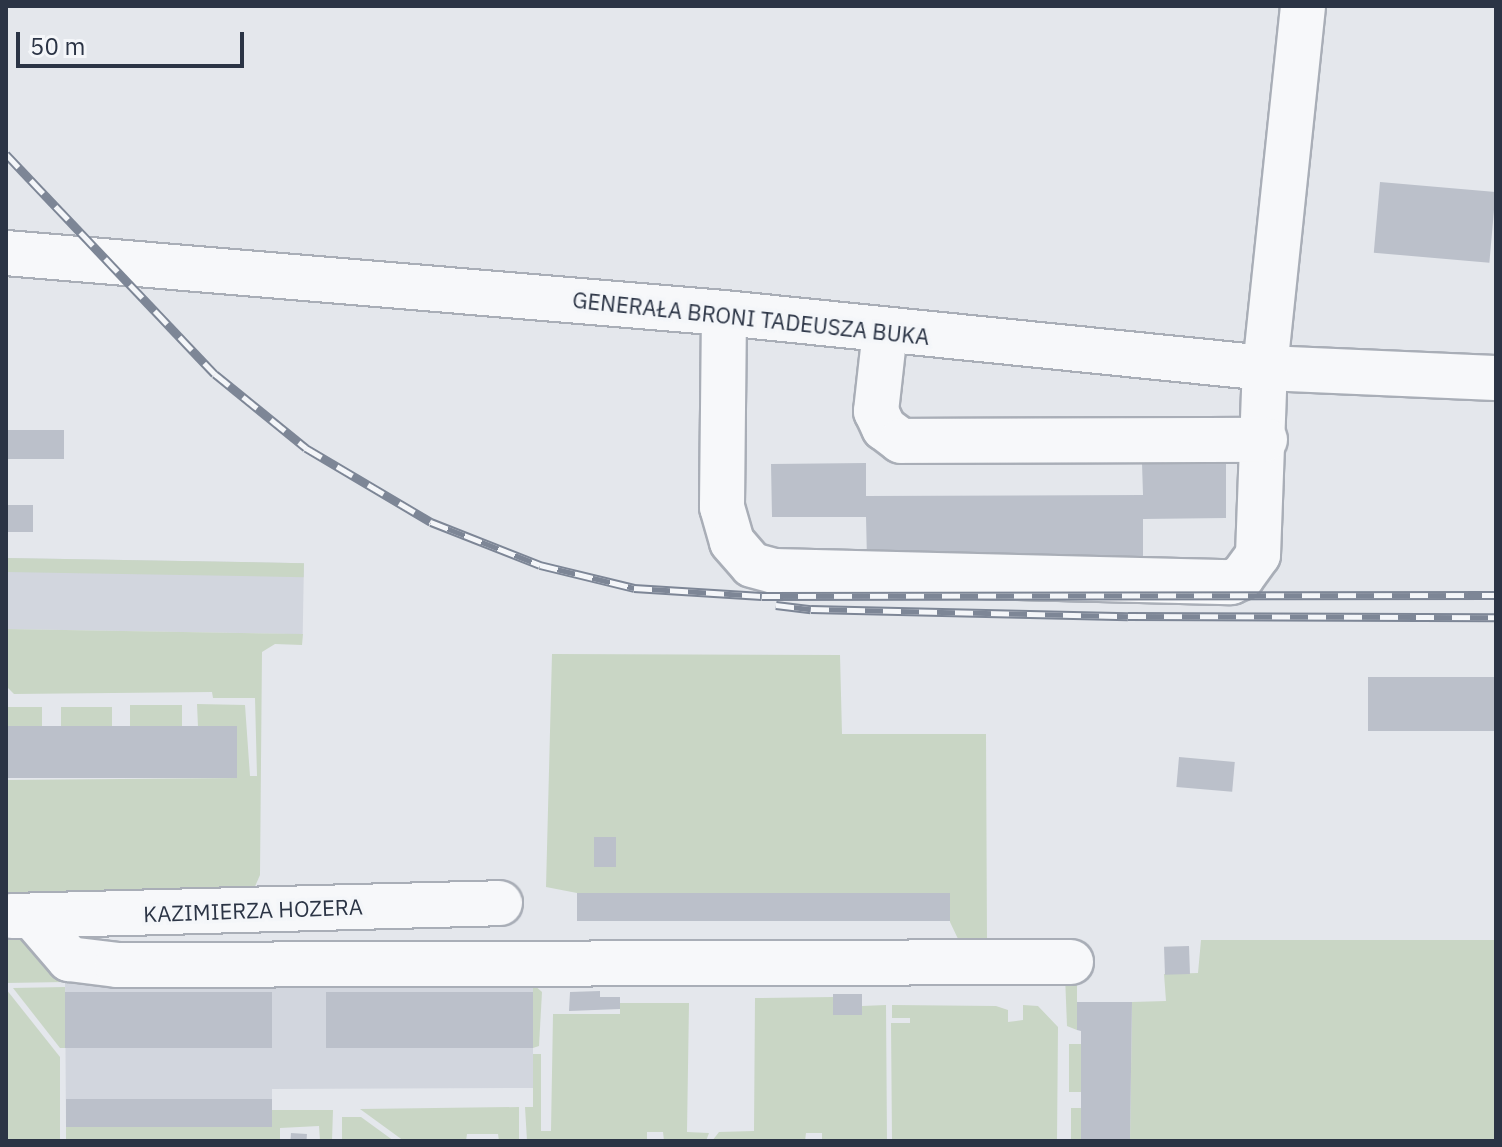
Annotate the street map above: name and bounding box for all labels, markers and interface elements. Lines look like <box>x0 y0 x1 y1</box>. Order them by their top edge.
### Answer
scale bar <box>20 16 248 66</box>
text: 50 m <box>30 30 85 62</box>
street label: GENERAŁA BRONI TADEUSZA BUKA <box>571 286 931 350</box>
street label: KAZIMIERZA HOZERA <box>143 893 363 927</box>

